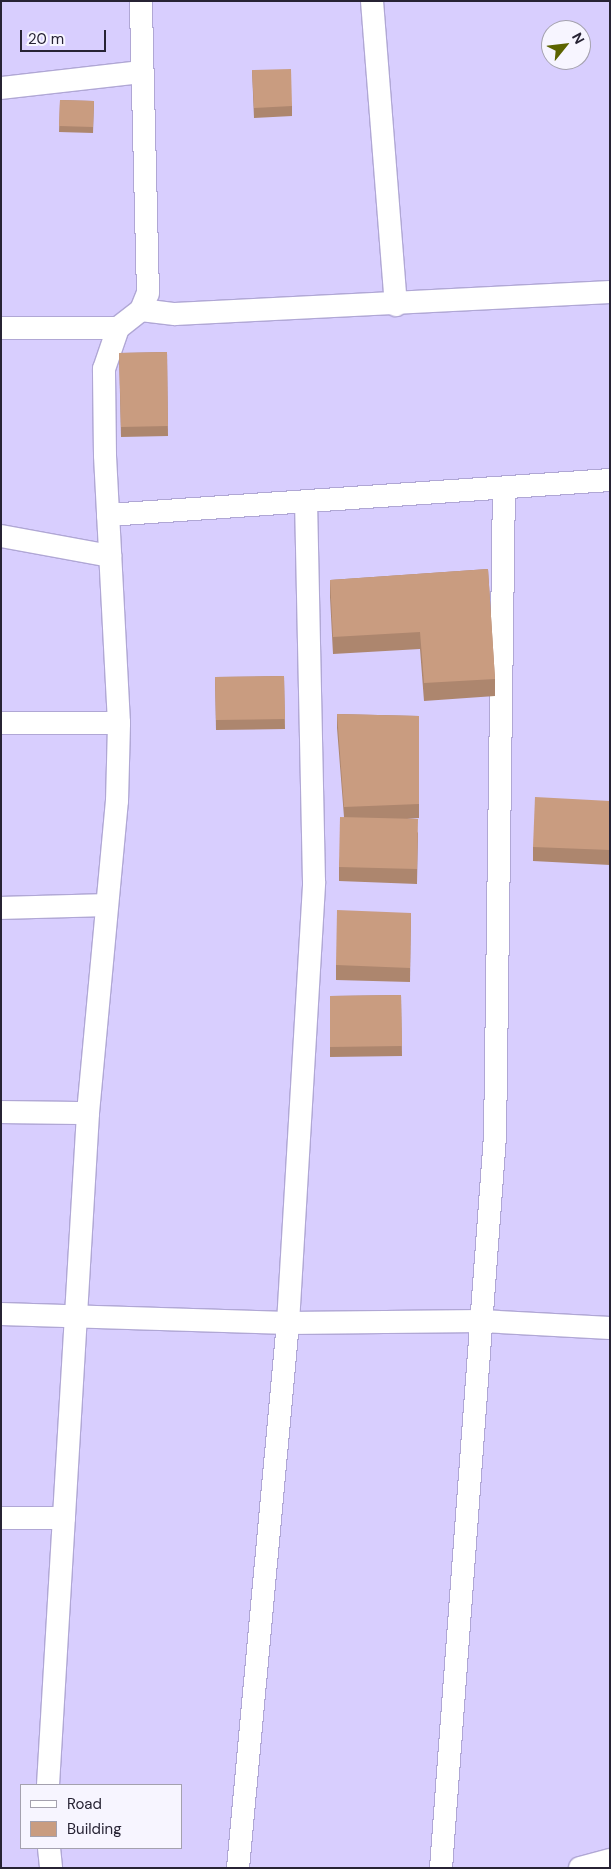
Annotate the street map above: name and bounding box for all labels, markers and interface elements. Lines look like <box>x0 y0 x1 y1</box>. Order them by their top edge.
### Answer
scale bar <box>22 20 109 52</box>
north arrow <box>541 20 591 70</box>
text: 20 m <box>28 29 64 49</box>
text: N <box>568 29 589 47</box>
legend <box>20 1784 182 1849</box>
text: Road <box>67 1794 102 1814</box>
text: Building <box>67 1819 122 1839</box>

